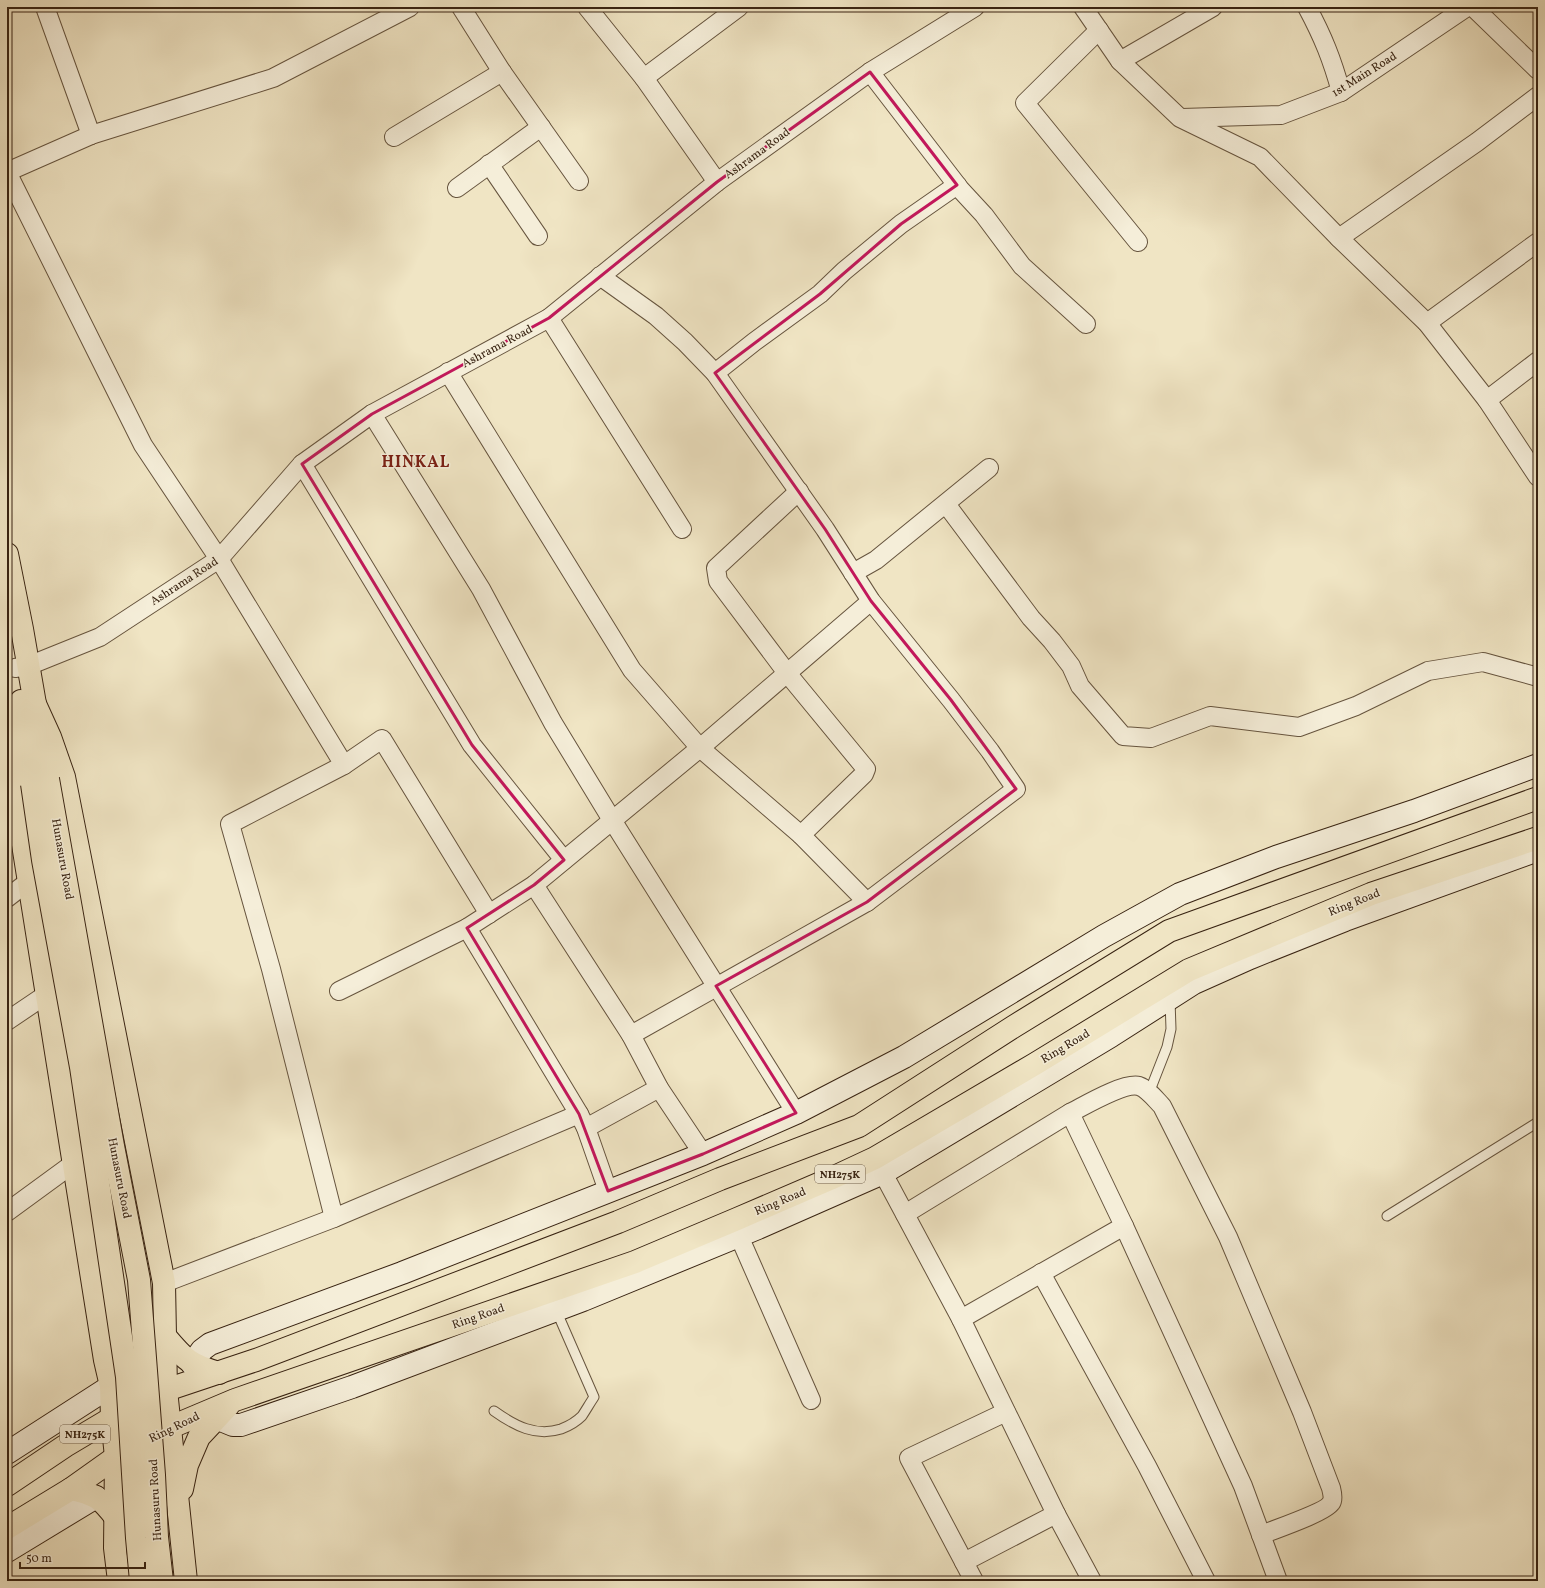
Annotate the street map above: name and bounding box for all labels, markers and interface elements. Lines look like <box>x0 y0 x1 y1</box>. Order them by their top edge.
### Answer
street label: 1st Main Road <box>1329 48 1400 101</box>
street label: Ashrama Road <box>721 124 794 183</box>
street label: Ashrama Road <box>459 321 536 372</box>
district label: HINKAL <box>382 452 450 474</box>
street label: Ashrama Road <box>148 554 222 610</box>
street label: Hunasuru Road <box>47 817 77 901</box>
street label: Ring Road <box>1326 885 1383 921</box>
street label: Ring Road <box>1038 1026 1093 1068</box>
street label: Hunasuru Road <box>103 1136 135 1220</box>
road number: NH275K <box>815 1165 865 1183</box>
street label: Ring Road <box>752 1184 809 1220</box>
street label: Ring Road <box>450 1300 507 1333</box>
street label: Ring Road <box>146 1409 203 1447</box>
road number: NH275K <box>60 1425 110 1443</box>
street label: Hunasuru Road <box>146 1458 166 1541</box>
scale bar <box>20 1544 145 1570</box>
text: 50 m <box>26 1551 52 1567</box>

